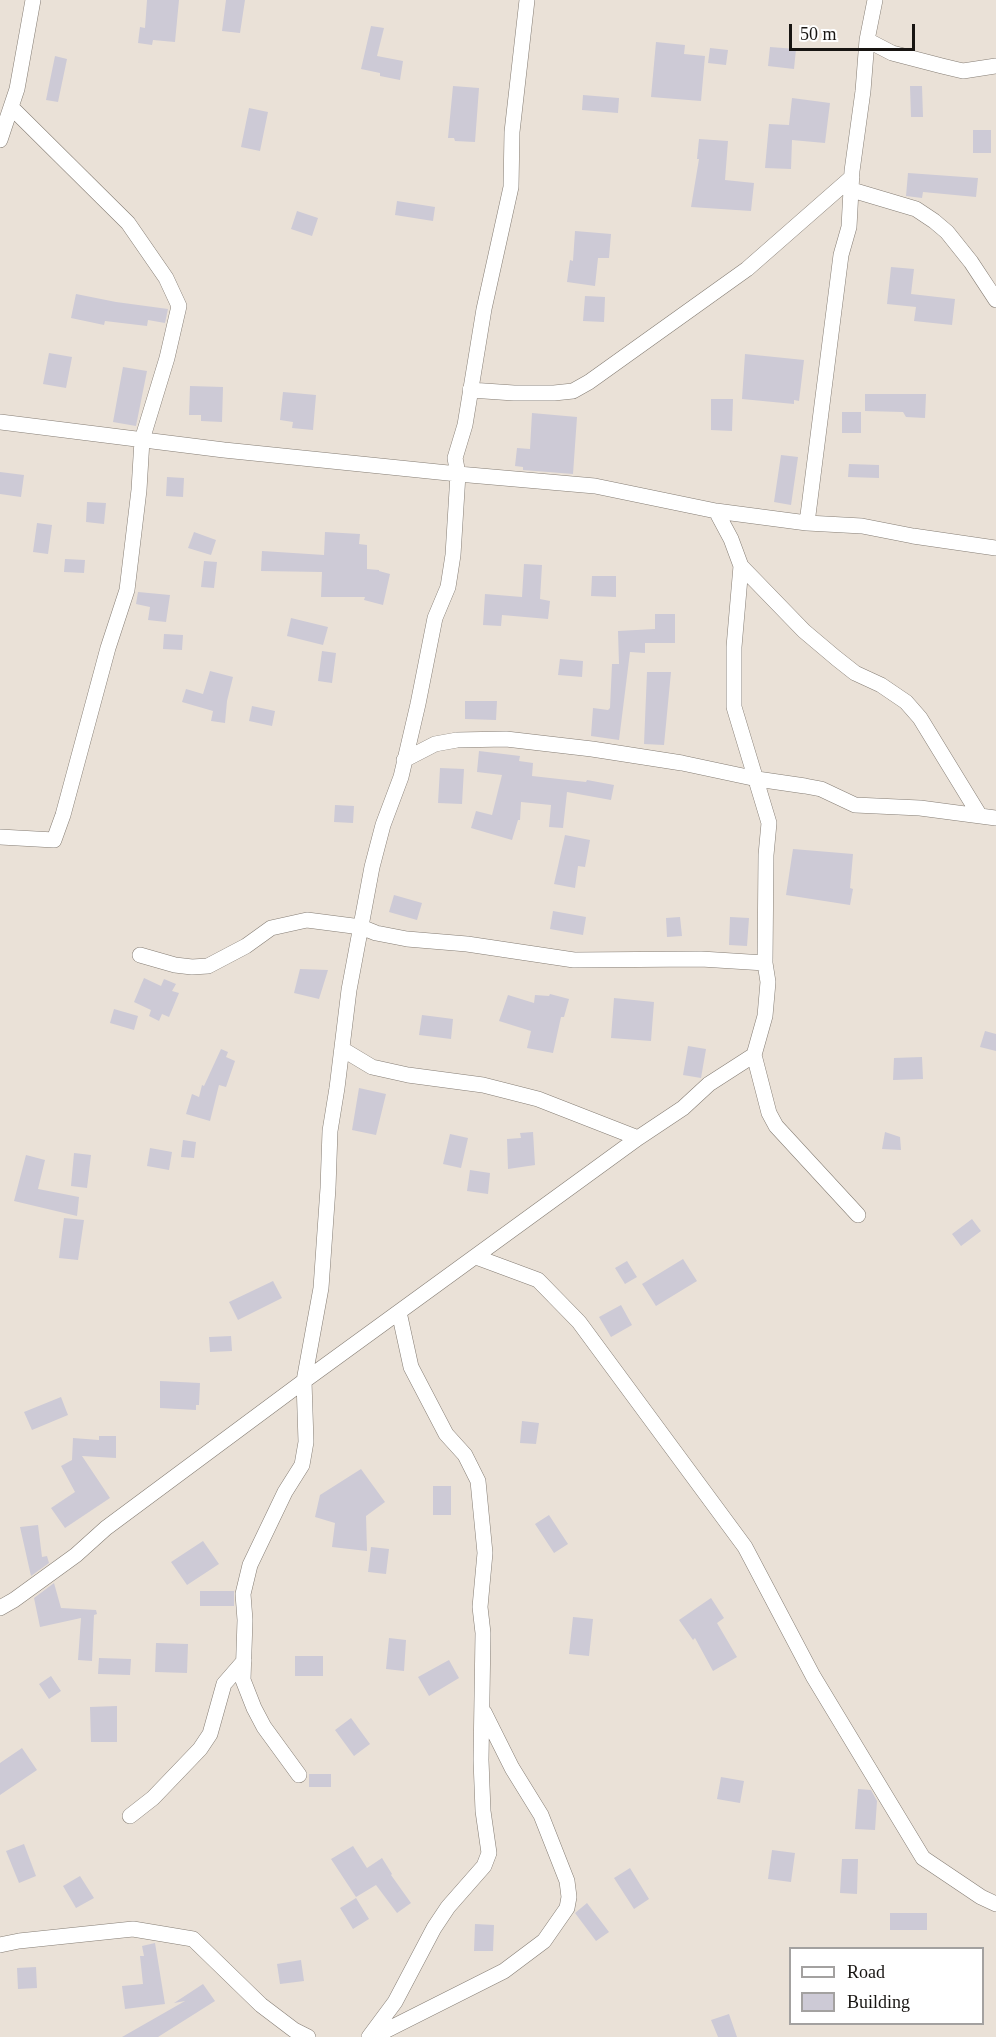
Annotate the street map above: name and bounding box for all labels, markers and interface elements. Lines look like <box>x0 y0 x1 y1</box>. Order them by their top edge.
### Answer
scale bar <box>792 12 918 50</box>
text: 50 m <box>800 24 837 44</box>
legend <box>789 1947 984 2025</box>
text: Road <box>847 1962 885 1982</box>
text: Building <box>847 1992 910 2012</box>

